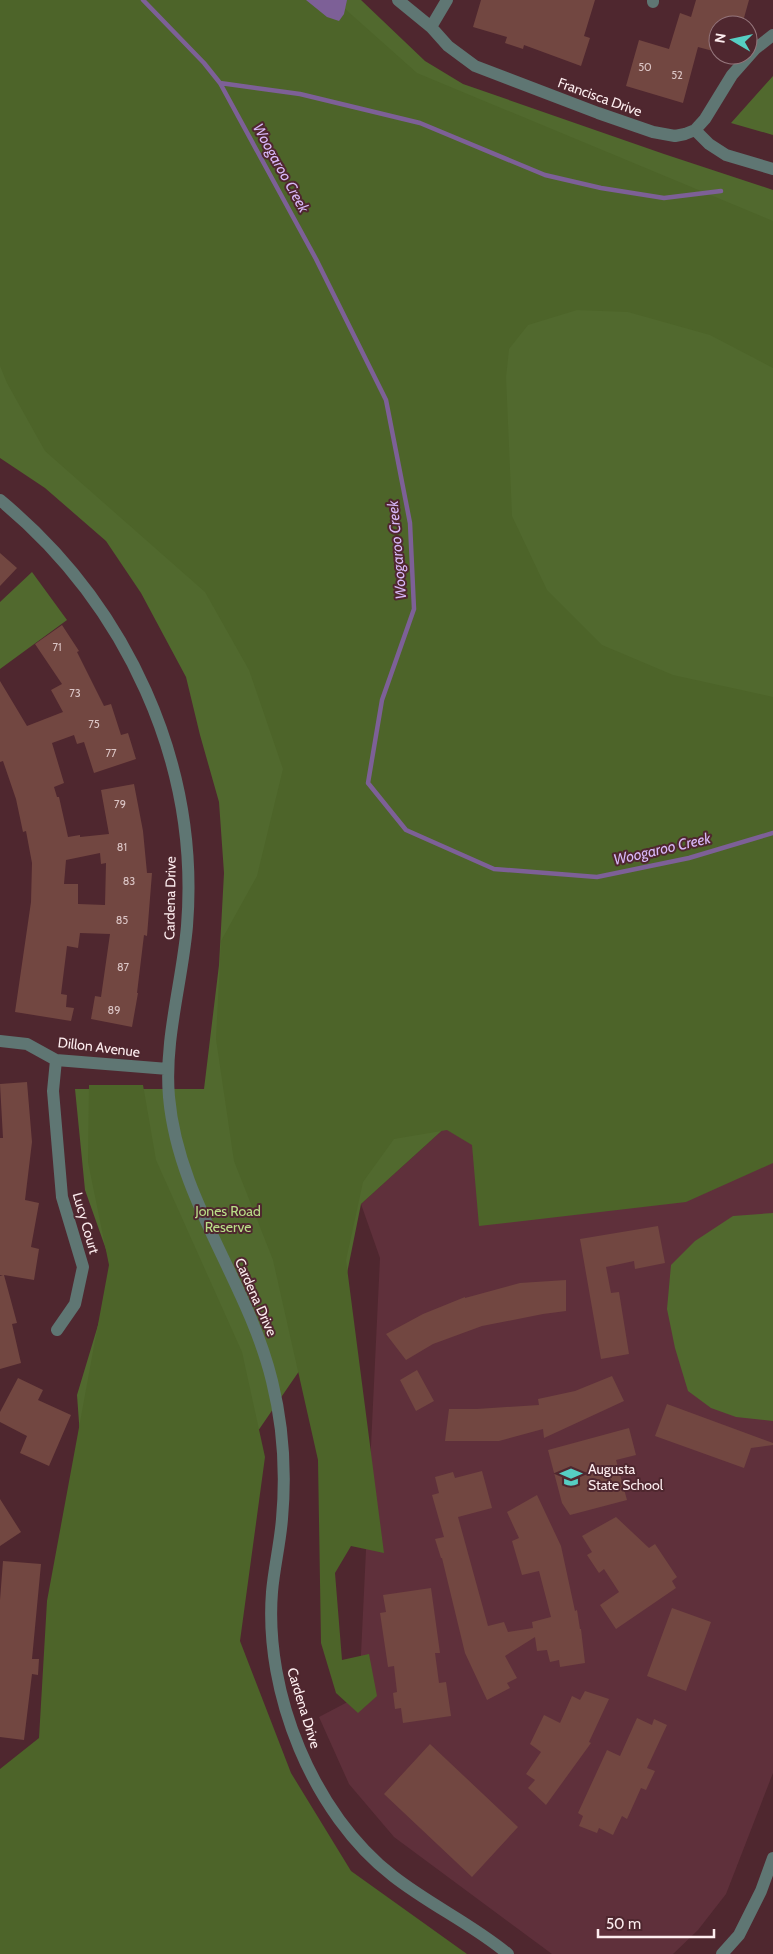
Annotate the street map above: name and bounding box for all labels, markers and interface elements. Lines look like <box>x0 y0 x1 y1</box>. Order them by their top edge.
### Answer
north arrow <box>708 15 758 65</box>
text: N <box>710 32 730 44</box>
house number: 50 <box>638 60 652 74</box>
house number: 52 <box>671 68 683 82</box>
street label: Francisca Drive <box>555 73 645 121</box>
water label: Woogaroo Creek <box>249 120 313 216</box>
water label: Woogaroo Creek <box>384 499 410 600</box>
house number: 71 <box>52 640 62 654</box>
house number: 73 <box>69 686 81 700</box>
house number: 75 <box>88 717 100 731</box>
house number: 77 <box>105 746 117 760</box>
house number: 79 <box>114 797 126 811</box>
water label: Woogaroo Creek <box>612 829 713 869</box>
house number: 81 <box>117 840 127 854</box>
street label: Cardena Drive <box>160 856 180 940</box>
house number: 83 <box>123 874 135 888</box>
house number: 85 <box>116 913 128 927</box>
house number: 87 <box>117 960 130 974</box>
house number: 89 <box>108 1003 120 1017</box>
street label: Dillon Avenue <box>57 1033 141 1061</box>
street label: Lucy Court <box>69 1190 103 1256</box>
park label: Jones Road Reserve <box>194 1202 261 1236</box>
street label: Cardena Drive <box>231 1255 281 1339</box>
place label: Augusta State School <box>588 1460 664 1494</box>
school or university icon: Augusta State School <box>558 1464 584 1490</box>
street label: Cardena Drive <box>283 1665 325 1751</box>
scale bar <box>598 1906 714 1938</box>
text: 50 m <box>606 1915 641 1933</box>

